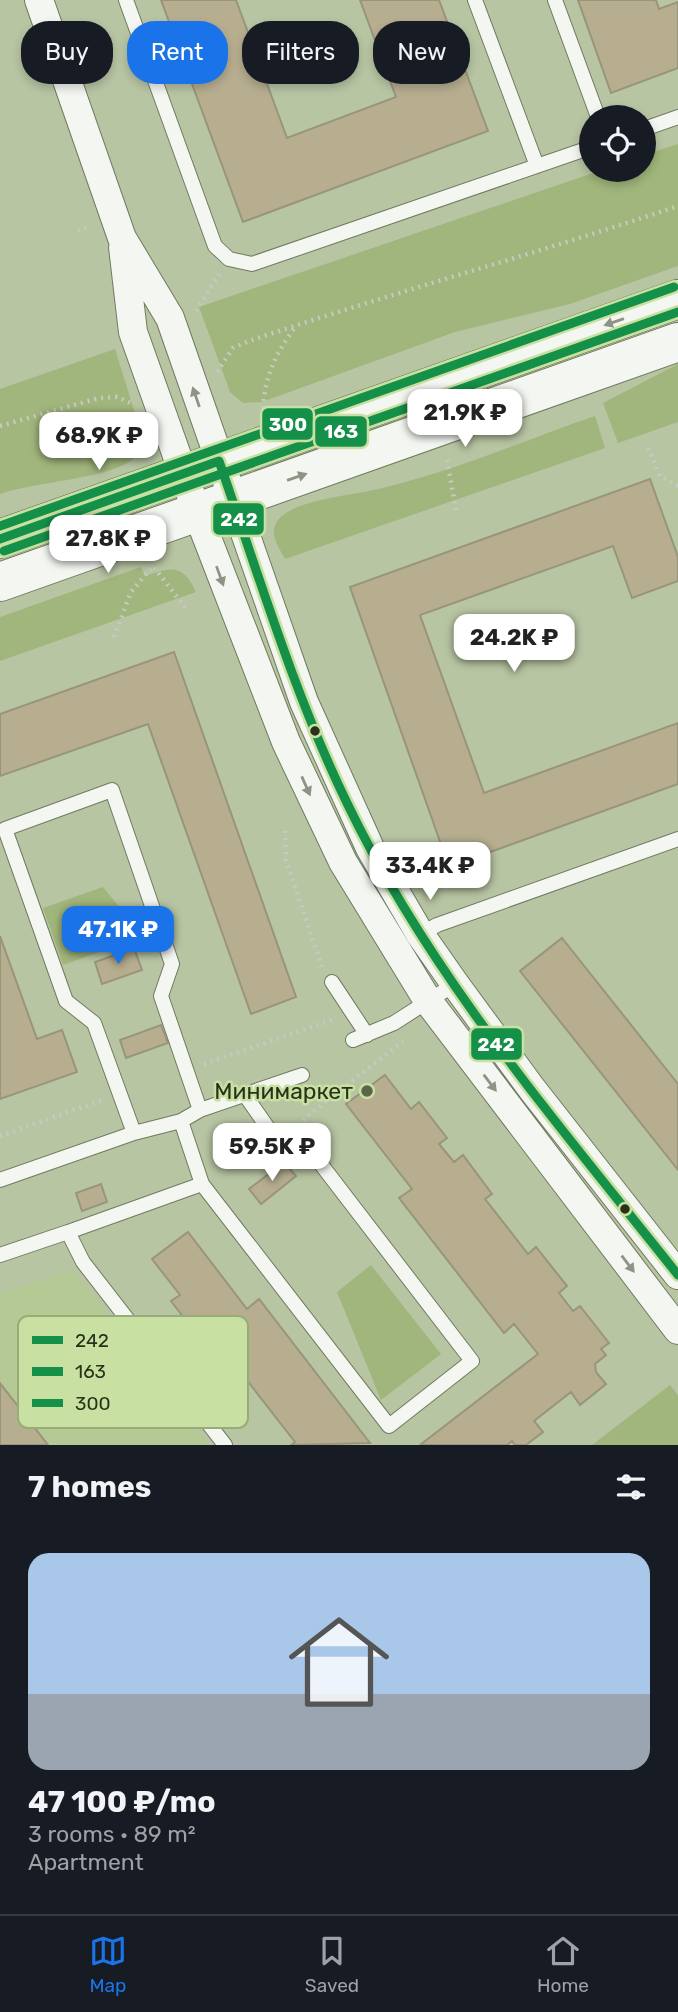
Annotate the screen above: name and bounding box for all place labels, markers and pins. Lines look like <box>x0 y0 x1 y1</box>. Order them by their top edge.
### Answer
pin: 21.9K ₽ <box>400 390 530 449</box>
pin: 68.9K ₽ <box>34 412 164 472</box>
pin: 27.8K ₽ <box>43 516 173 575</box>
pin: 24.2K ₽ <box>449 614 579 674</box>
unlabelled marker <box>308 724 322 738</box>
pin: 33.4K ₽ <box>365 842 495 902</box>
pin: 47.1K ₽ <box>53 906 183 966</box>
place label: Минимаркет <box>214 1077 353 1105</box>
marker: Минимаркет <box>359 1083 375 1099</box>
pin: 59.5K ₽ <box>207 1124 337 1183</box>
unlabelled marker <box>618 1202 632 1216</box>

